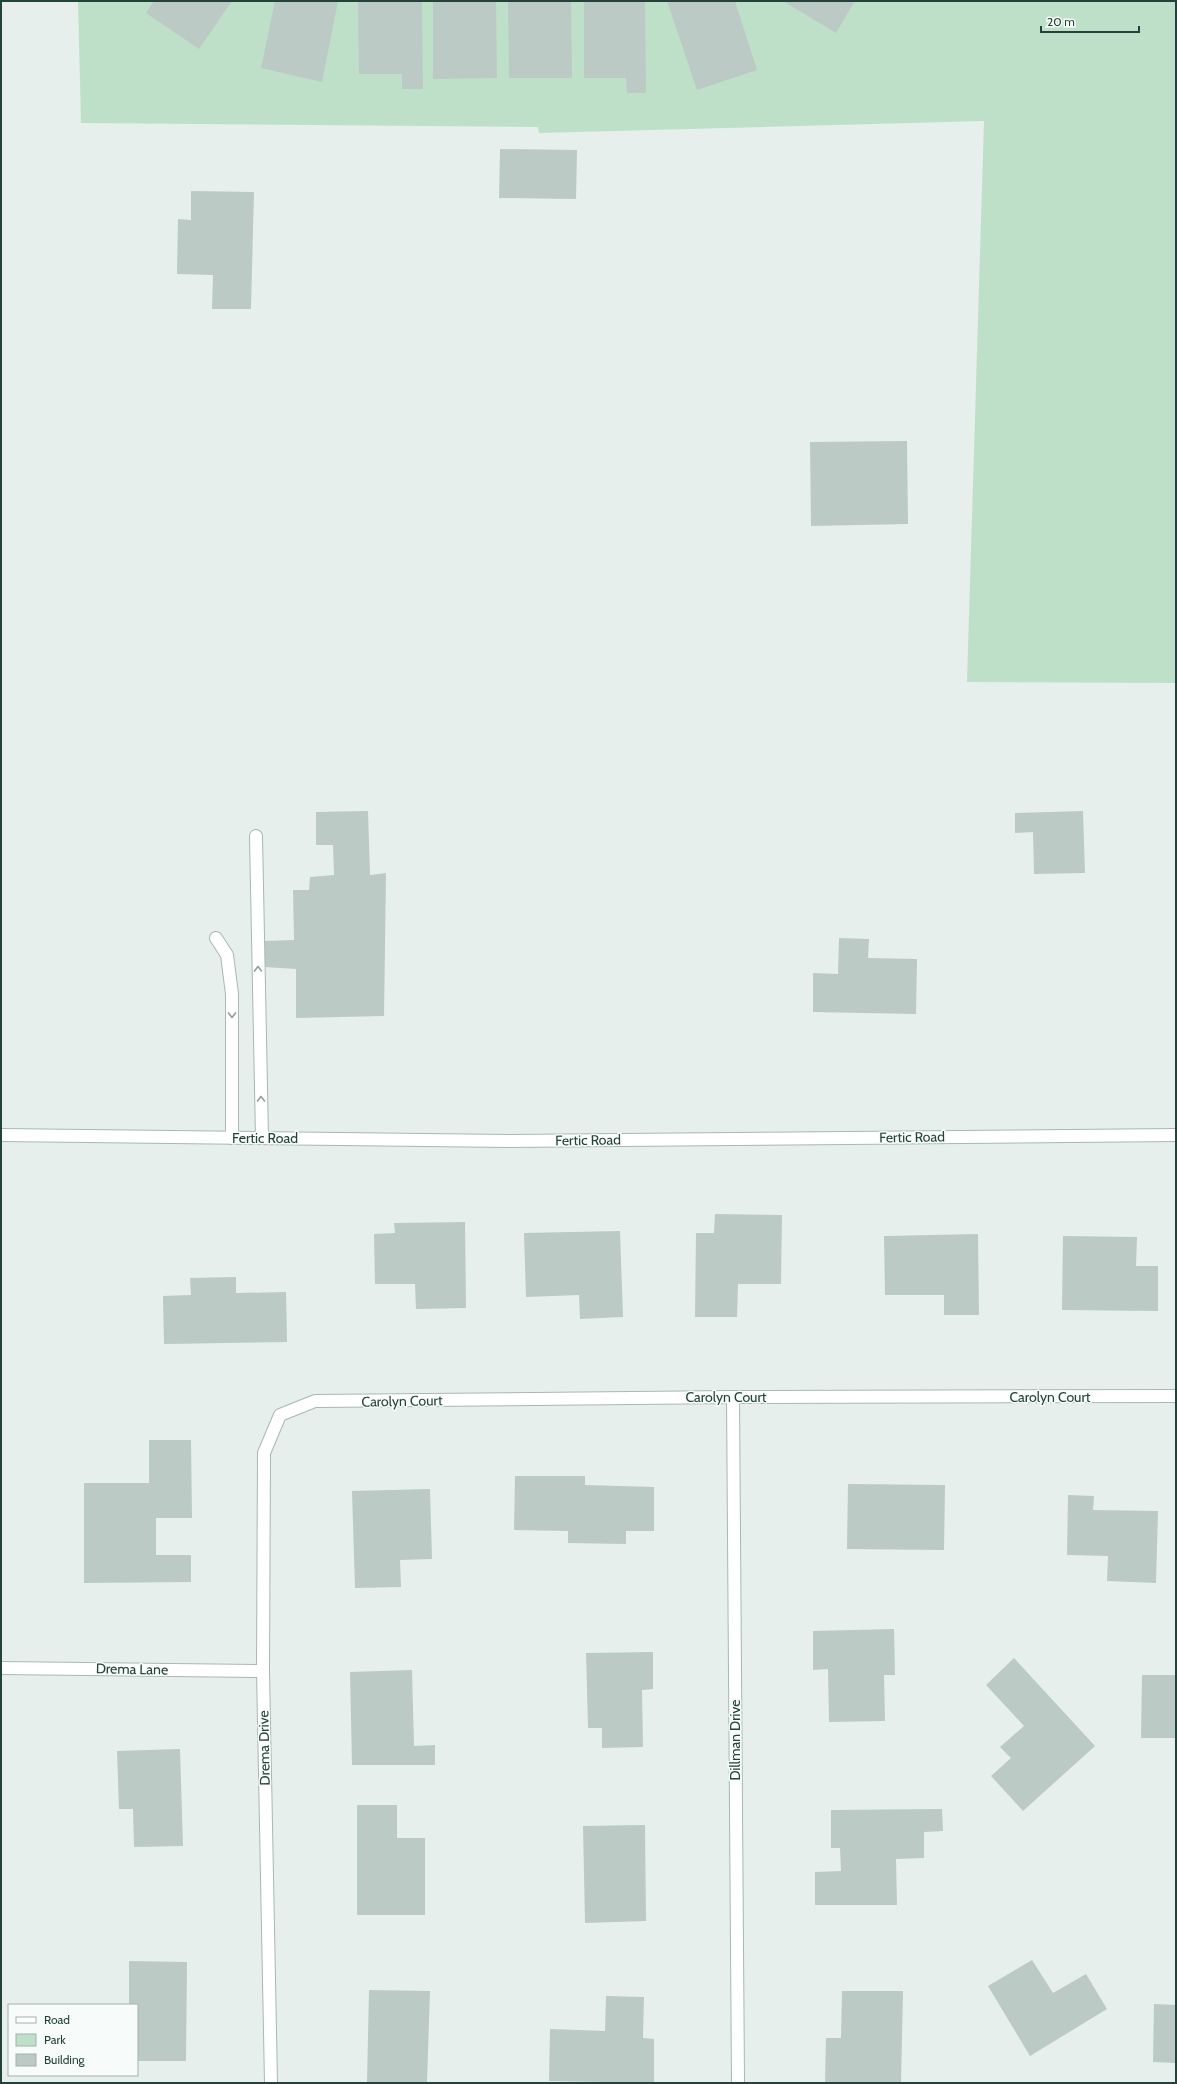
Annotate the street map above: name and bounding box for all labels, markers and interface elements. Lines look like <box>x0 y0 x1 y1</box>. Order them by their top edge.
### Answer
scale bar <box>1041 8 1139 34</box>
text: 20 m <box>1047 14 1075 29</box>
one-way arrow <box>254 966 263 972</box>
one-way arrow <box>228 1012 236 1018</box>
one-way arrow <box>257 1096 265 1102</box>
street label: Fertic Road <box>879 1127 945 1147</box>
street label: Fertic Road <box>232 1129 298 1147</box>
street label: Fertic Road <box>555 1130 621 1150</box>
street label: Carolyn Court <box>685 1388 767 1406</box>
street label: Carolyn Court <box>1009 1388 1091 1406</box>
street label: Carolyn Court <box>361 1391 443 1411</box>
street label: Drema Lane <box>96 1659 168 1679</box>
street label: Dillman Drive <box>726 1699 744 1781</box>
street label: Drema Drive <box>254 1710 274 1786</box>
legend <box>8 2004 138 2076</box>
text: Road <box>44 2012 70 2027</box>
text: Park <box>44 2032 66 2047</box>
text: Building <box>44 2052 86 2067</box>

